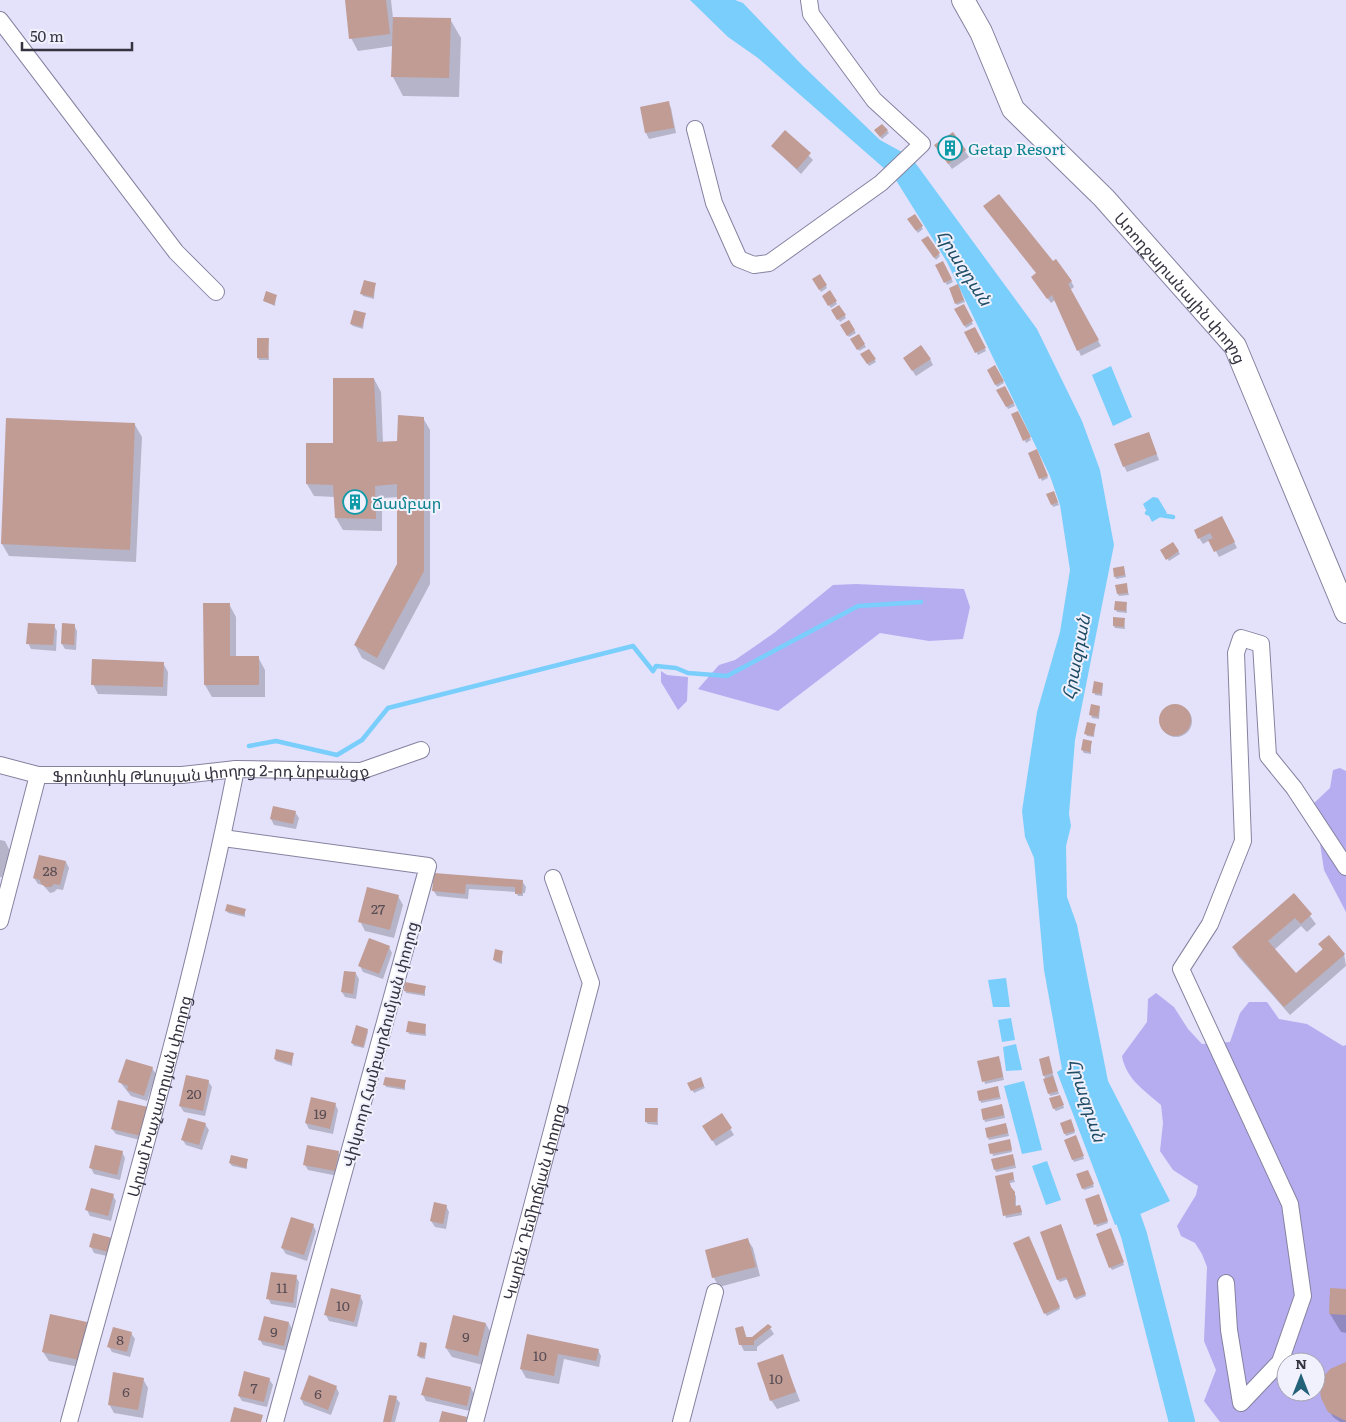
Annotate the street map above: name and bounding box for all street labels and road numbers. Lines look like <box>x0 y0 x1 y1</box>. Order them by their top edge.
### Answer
street label: Առողջարանային փողոց <box>1109 206 1253 367</box>
street label: Ֆրոնտիկ Թևոսյան փողոց 2-րդ նրբանցք <box>53 757 372 788</box>
street label: Վիկտոր Համբարձումյան փողոց <box>335 918 423 1170</box>
street label: Արամ Խաչատրյան փողոց <box>120 993 196 1200</box>
street label: Կարեն Դեմիրճյան փողոց <box>496 1101 571 1303</box>

